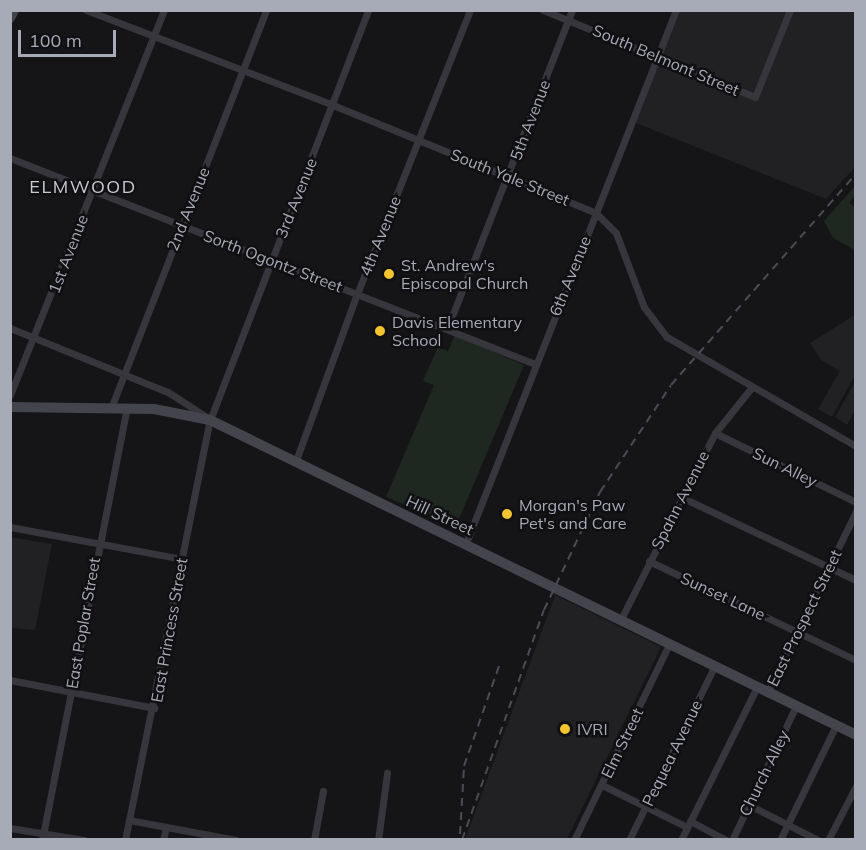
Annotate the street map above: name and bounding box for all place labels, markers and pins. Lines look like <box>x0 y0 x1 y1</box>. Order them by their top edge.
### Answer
place label: St. Andrew's Episcopal Church <box>401 255 528 293</box>
marker: St. Andrew's Episcopal Church <box>382 267 396 281</box>
place label: Davis Elementary School <box>392 312 522 350</box>
marker: Davis Elementary School <box>373 324 387 338</box>
place label: Morgan's Paw Pet's and Care <box>519 495 626 533</box>
marker: Morgan's Paw Pet's and Care <box>500 507 514 521</box>
place label: IVRI <box>577 719 608 739</box>
marker: IVRI <box>558 722 572 736</box>

